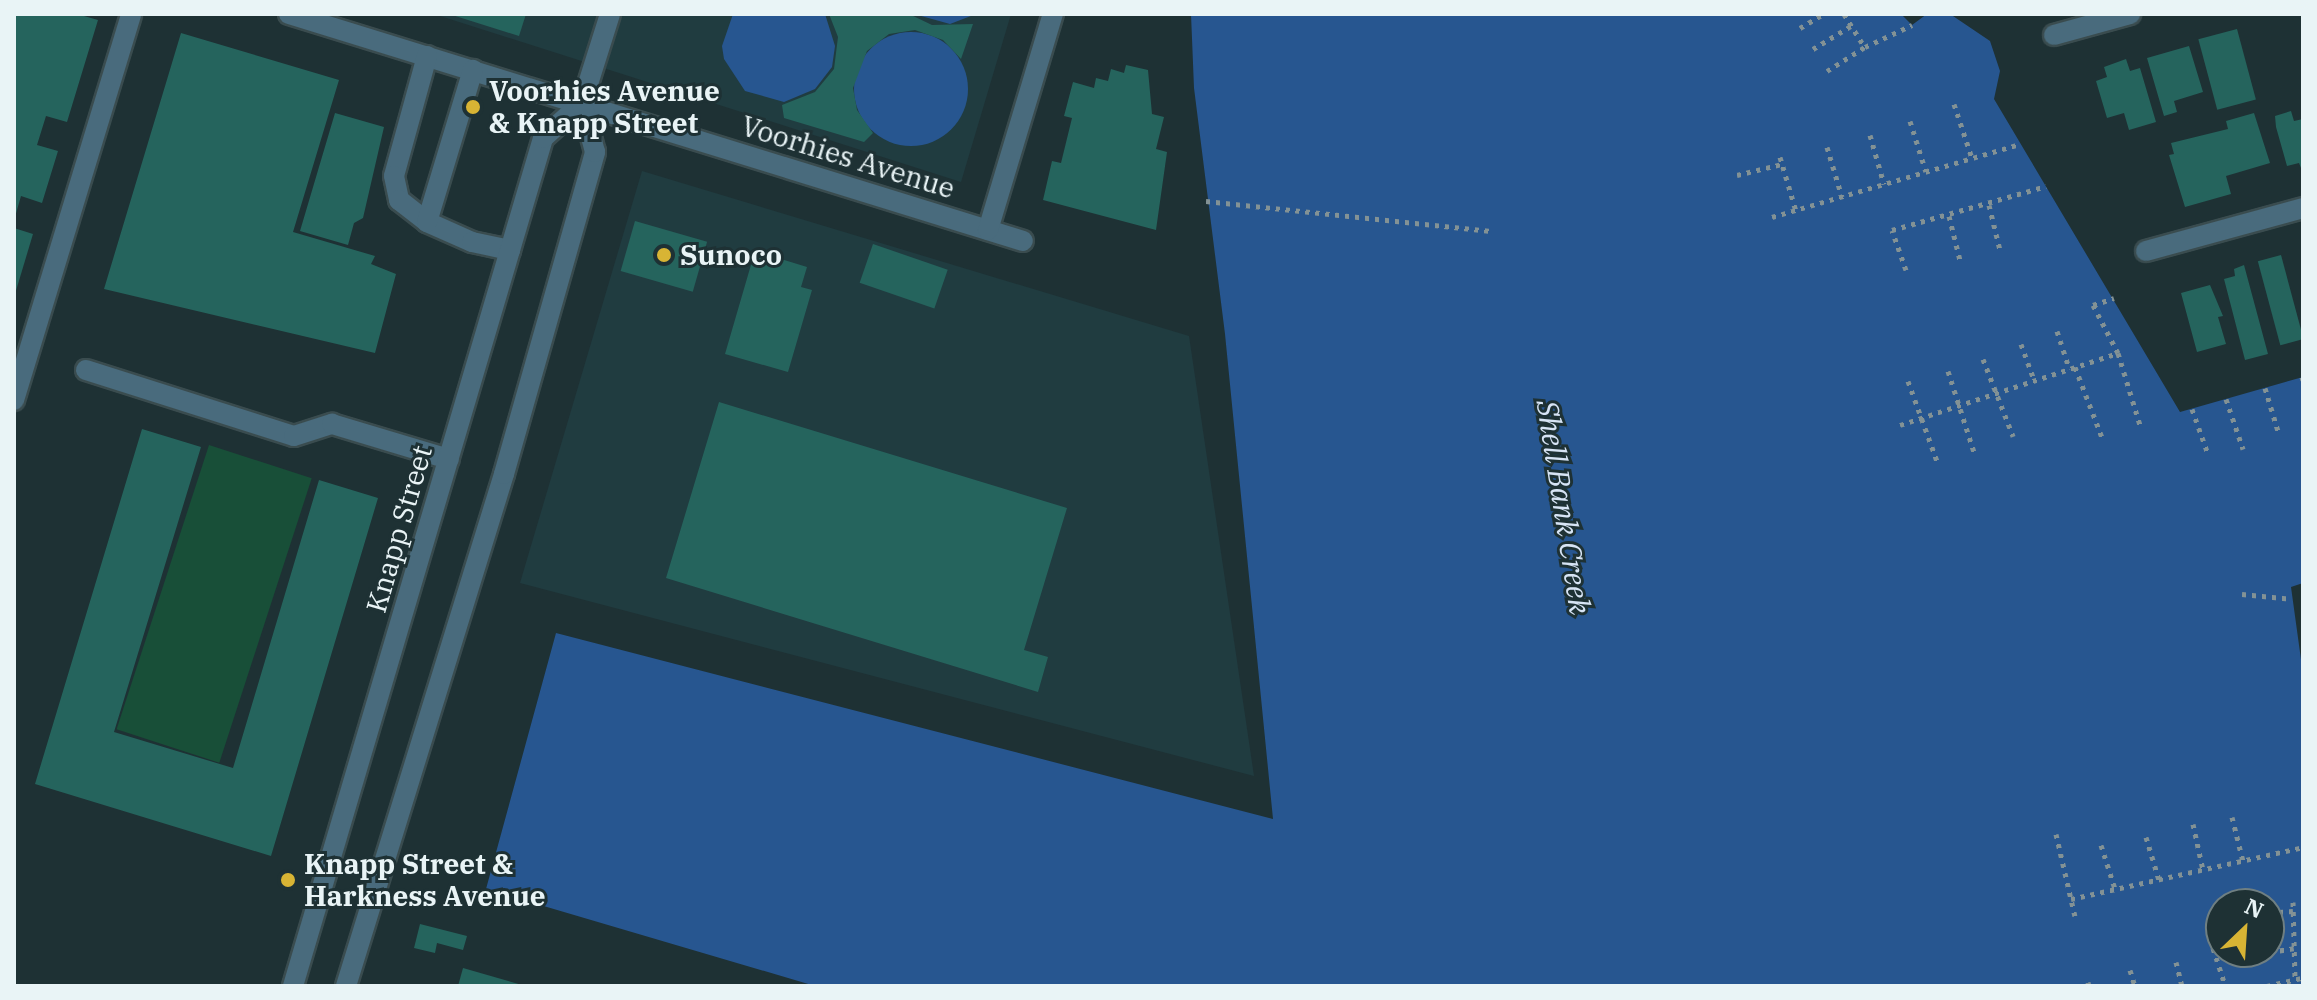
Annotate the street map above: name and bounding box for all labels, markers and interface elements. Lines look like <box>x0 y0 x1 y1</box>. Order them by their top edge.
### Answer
place label: Voorhies Avenue & Knapp Street <box>489 74 720 140</box>
marker: Voorhies Avenue & Knapp Street <box>464 98 482 116</box>
street label: Voorhies Avenue <box>737 109 959 205</box>
place label: Sunoco <box>680 238 782 272</box>
marker: Sunoco <box>655 246 673 264</box>
water label: Shell Bank Creek <box>1529 397 1599 617</box>
street label: Knapp Street <box>359 442 439 616</box>
place label: Knapp Street & Harkness Avenue <box>304 847 546 913</box>
marker: Knapp Street & Harkness Avenue <box>279 871 297 889</box>
north arrow <box>2205 888 2285 968</box>
text: N <box>2240 891 2269 924</box>

